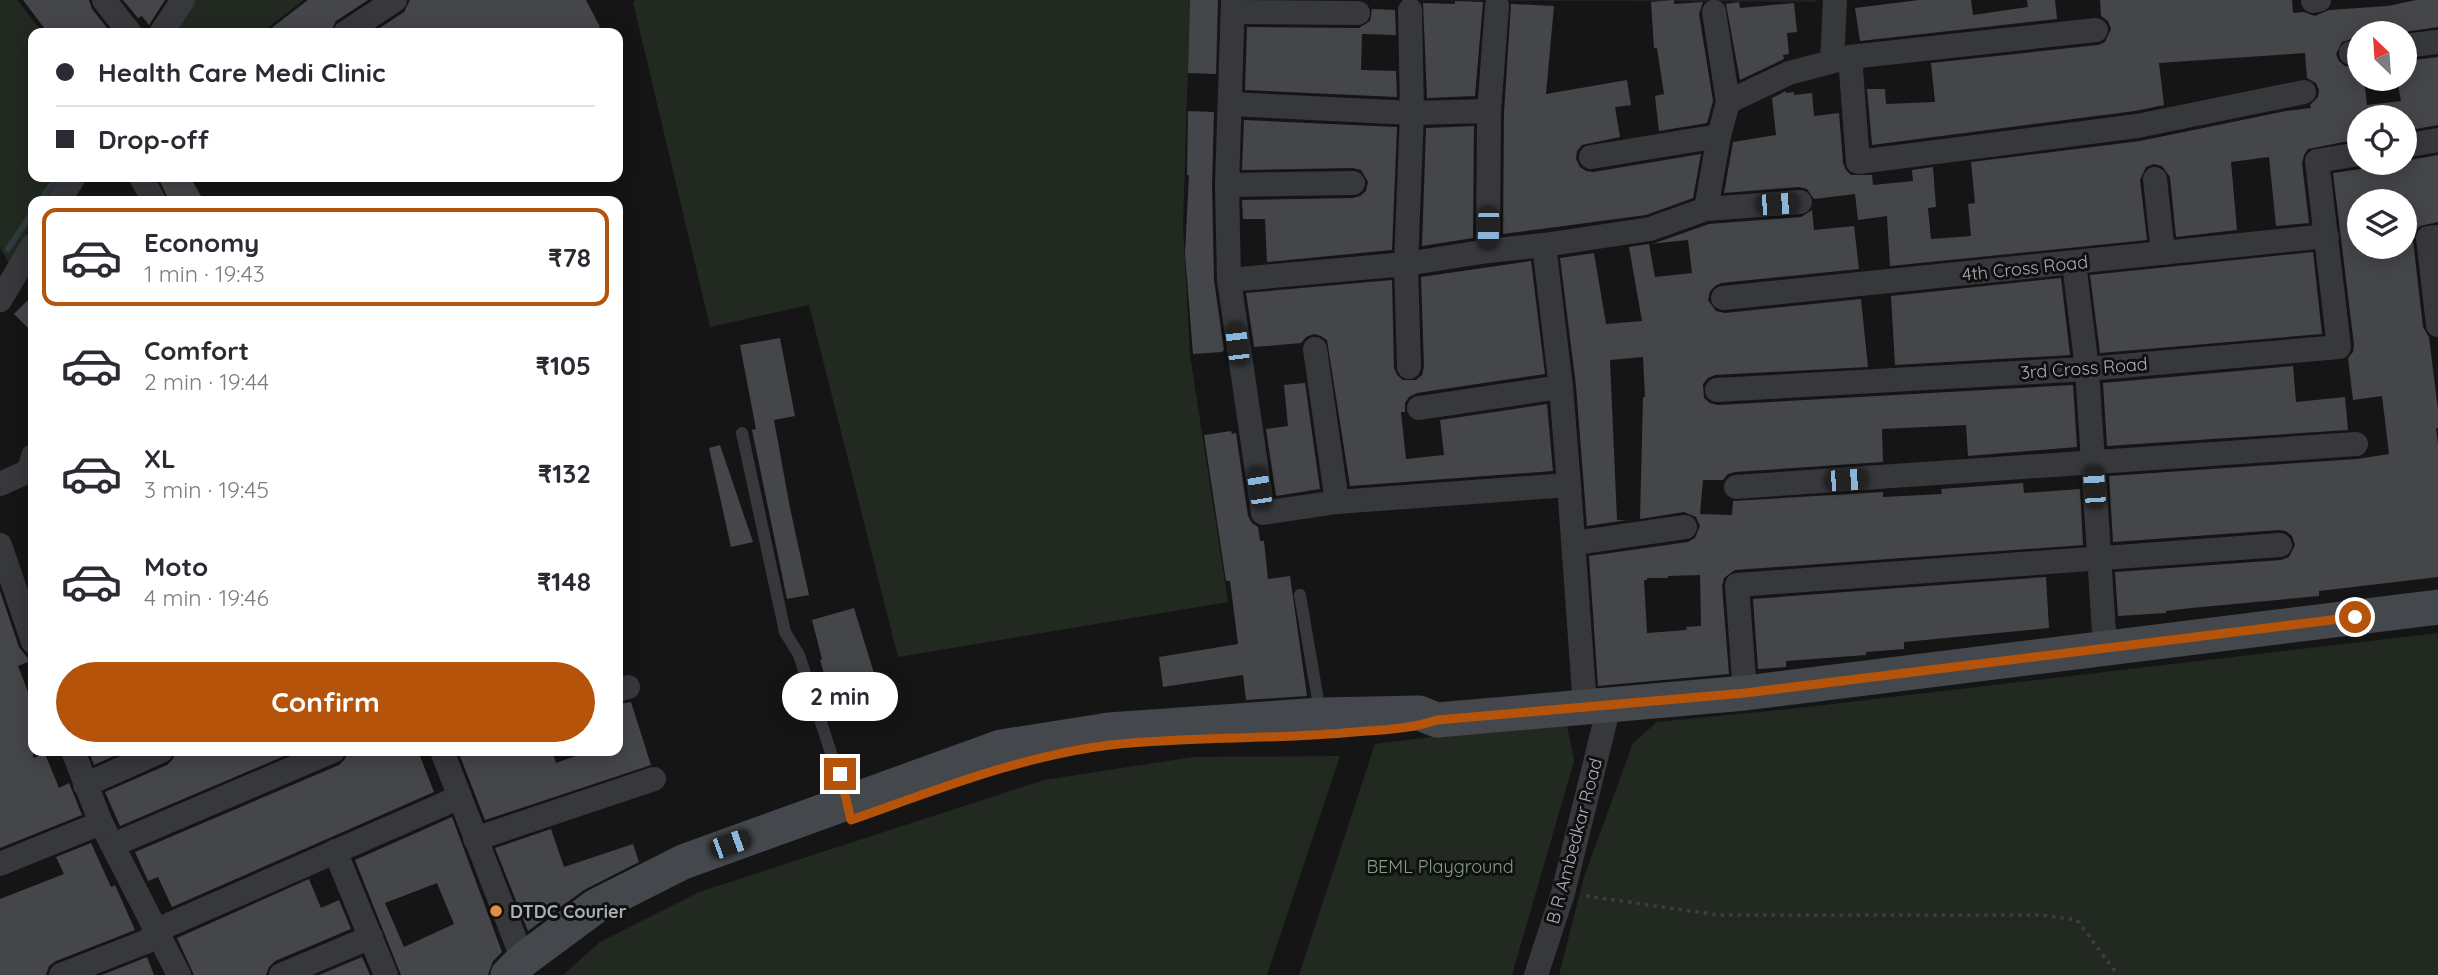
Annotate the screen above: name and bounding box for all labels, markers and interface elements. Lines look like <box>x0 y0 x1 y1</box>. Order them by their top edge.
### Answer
north arrow <box>2347 21 2417 91</box>
map controls <box>2347 21 2417 259</box>
text: Health Care Medi Clinic <box>98 56 386 89</box>
button: locate <box>2347 105 2417 175</box>
text: Drop-off <box>98 123 209 156</box>
button: layers <box>2347 189 2417 259</box>
car <box>1756 192 1799 216</box>
car <box>1478 207 1499 249</box>
icon: car <box>60 226 123 289</box>
text: Economy <box>144 226 259 259</box>
text: ₹78 <box>548 241 591 274</box>
street label: 4th Cross Road <box>1961 250 2089 286</box>
text: 1 min · 19:43 <box>144 259 265 288</box>
car <box>1225 322 1250 366</box>
icon: car <box>60 334 123 397</box>
text: Comfort <box>144 334 249 367</box>
text: ₹105 <box>536 349 591 382</box>
street label: 3rd Cross Road <box>2020 352 2148 384</box>
text: 2 min · 19:44 <box>144 367 269 396</box>
icon: car <box>60 442 123 505</box>
text: XL <box>144 442 176 475</box>
text: ₹132 <box>538 457 591 490</box>
car <box>2083 465 2106 509</box>
car <box>1246 466 1273 510</box>
car <box>1825 468 1868 492</box>
text: 3 min · 19:45 <box>144 475 269 504</box>
icon: car <box>60 550 123 613</box>
text: Moto <box>144 550 208 583</box>
text: ₹148 <box>537 565 591 598</box>
text: 4 min · 19:46 <box>144 583 269 612</box>
route start <box>2339 601 2371 633</box>
button: Confirm <box>56 662 595 742</box>
callout: 2 min <box>782 672 898 722</box>
text: 2 min <box>810 682 870 711</box>
street label: B R Ambedkar Road <box>1541 756 1607 926</box>
route end <box>824 758 856 790</box>
car <box>707 827 754 861</box>
park label: BEML Playground <box>1366 855 1514 878</box>
place label: DTDC Courier <box>510 900 627 923</box>
marker: DTDC Courier <box>488 903 504 919</box>

